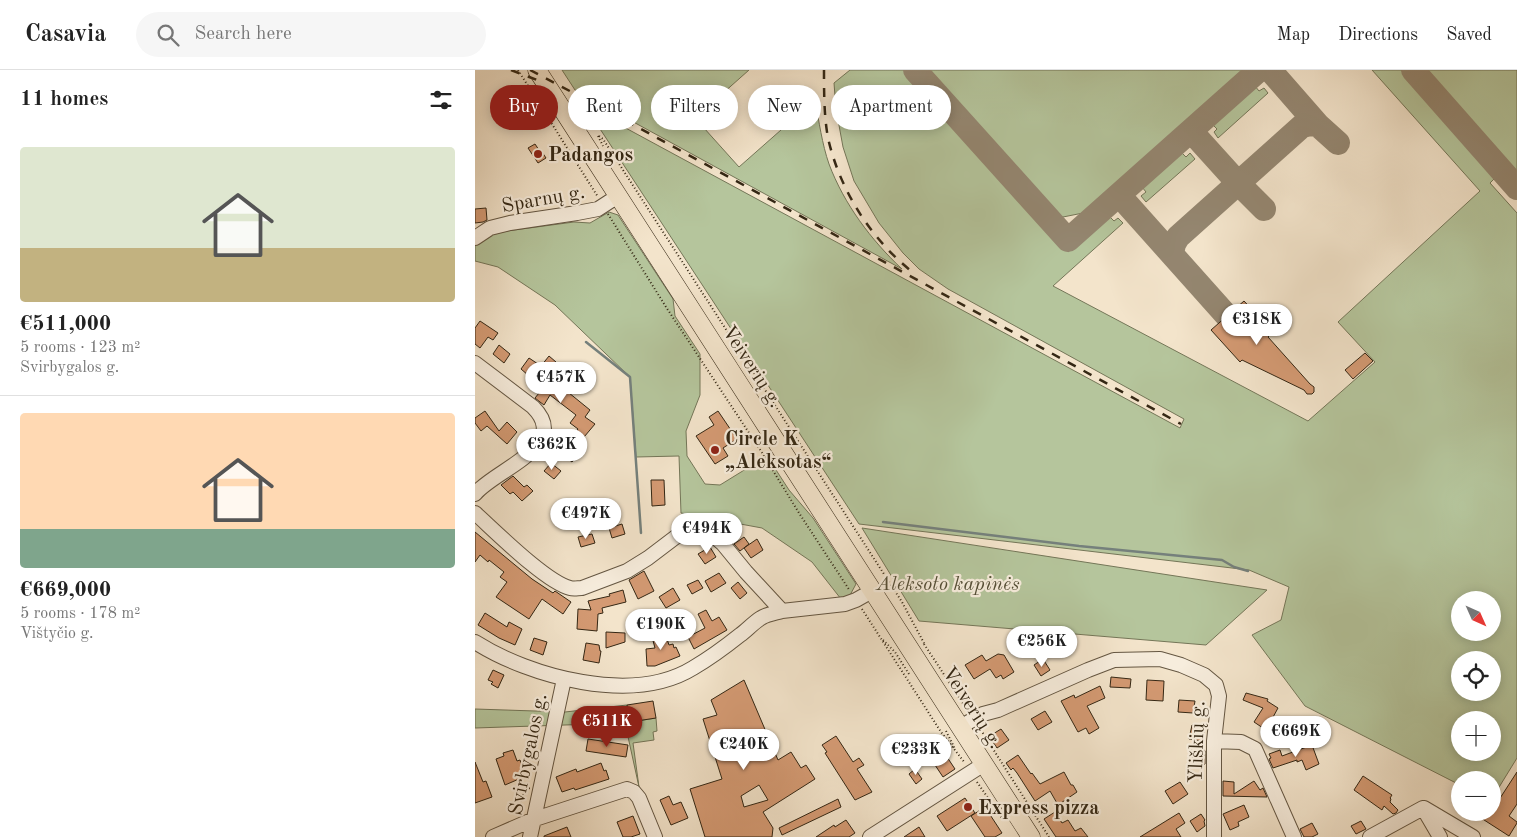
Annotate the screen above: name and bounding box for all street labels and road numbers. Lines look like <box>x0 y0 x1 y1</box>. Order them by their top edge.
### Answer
street label: Sparnų g. <box>500 183 587 217</box>
street label: Veiverių g. <box>718 323 785 412</box>
street label: Veiverių g. <box>938 664 1005 753</box>
street label: Svirbygalos g. <box>506 692 552 817</box>
street label: Yliškių g. <box>1187 700 1209 784</box>

